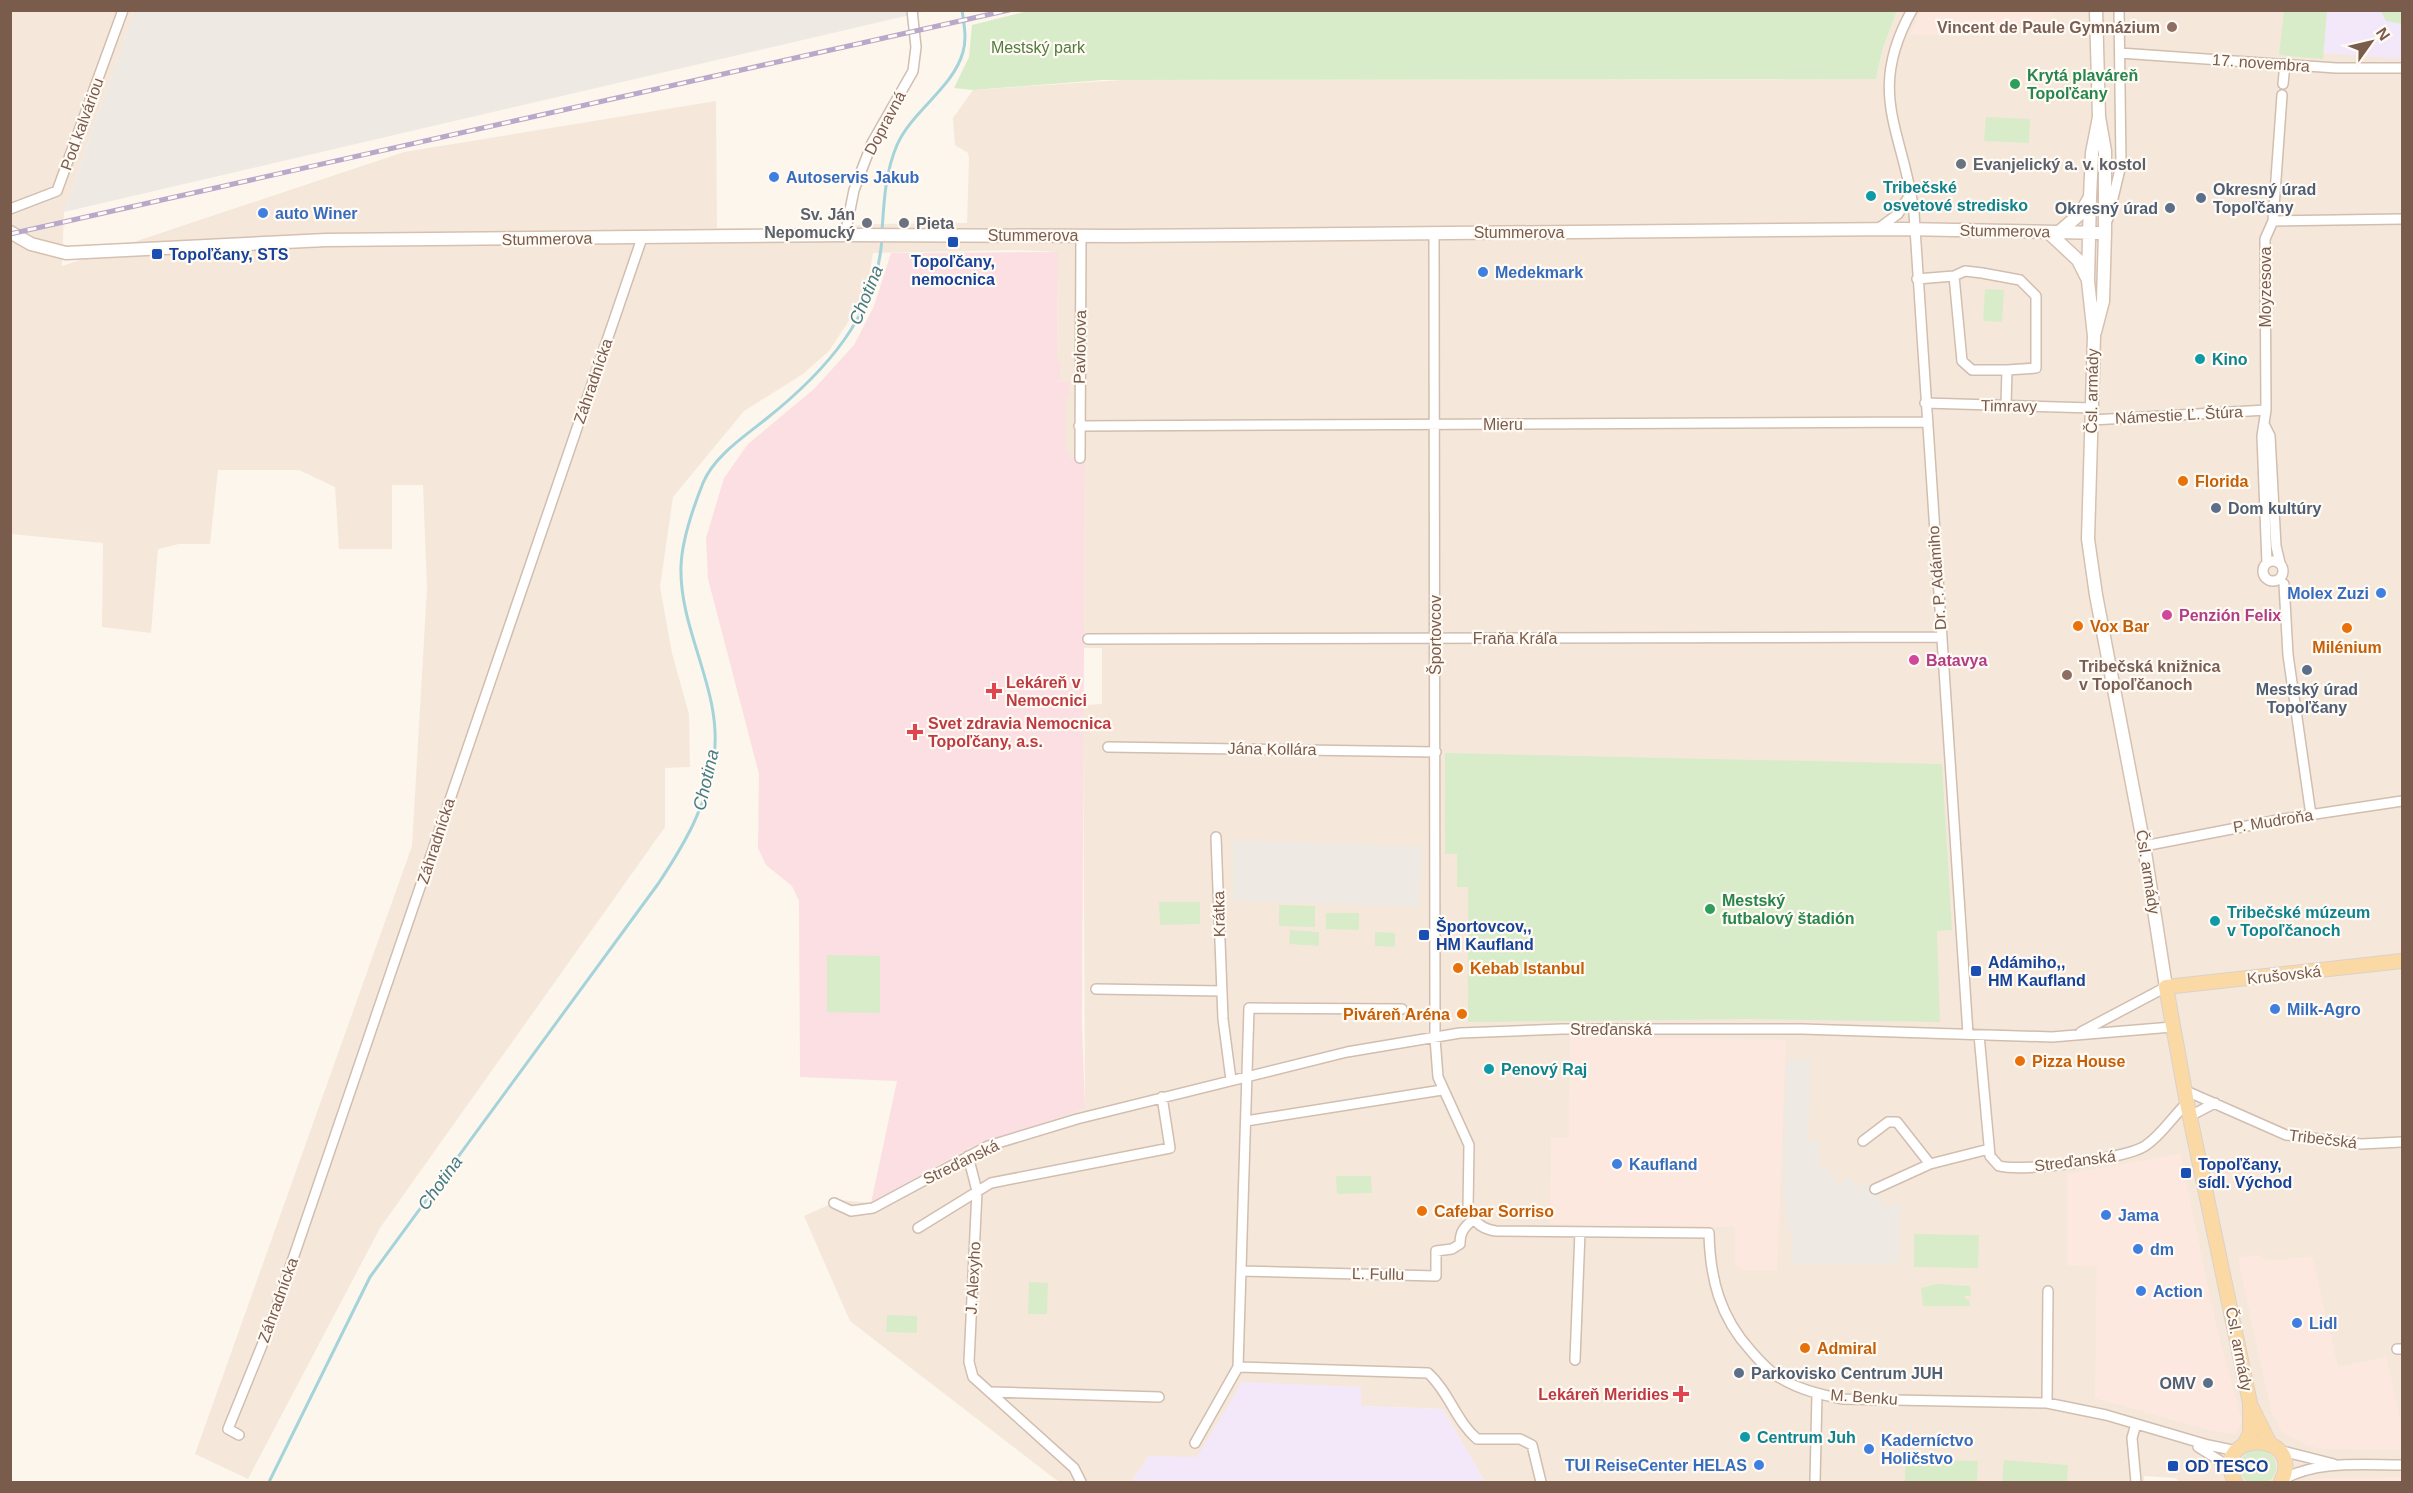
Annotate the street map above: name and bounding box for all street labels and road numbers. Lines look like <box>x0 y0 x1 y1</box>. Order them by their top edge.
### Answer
street label: 17. novembra <box>2212 51 2310 75</box>
street label: Pod kalváriou <box>57 76 107 172</box>
street label: Dopravná <box>861 88 909 158</box>
street label: Stummerova <box>1960 222 2051 240</box>
street label: Stummerova <box>1474 224 1564 241</box>
street label: Stummerova <box>988 227 1078 244</box>
street label: Stummerova <box>502 230 593 248</box>
street label: Moyzesova <box>2257 246 2274 327</box>
street label: Pavlovova <box>1071 310 1089 384</box>
street label: Záhradnícka <box>570 336 616 426</box>
street label: Čsl. armády <box>2082 348 2101 434</box>
street label: Timravy <box>1981 397 2037 415</box>
street label: Námestie Ľ. Štúra <box>2115 402 2243 427</box>
street label: Mieru <box>1483 416 1523 433</box>
street label: Dr. P. Adámiho <box>1925 525 1949 631</box>
street label: Športovcov <box>1426 595 1444 675</box>
street label: Fraňa Kráľa <box>1473 630 1557 647</box>
street label: Jána Kollára <box>1227 740 1317 758</box>
street label: Záhradnícka <box>414 796 458 886</box>
street label: P. Mudroňa <box>2232 806 2314 836</box>
street label: Čsl. armády <box>2133 828 2164 915</box>
street label: Krátka <box>1210 891 1228 937</box>
street label: Krušovská <box>2246 963 2322 987</box>
street label: Streďanská <box>1570 1021 1652 1038</box>
street label: Tribečská <box>2288 1126 2358 1152</box>
street label: Streďanská <box>920 1136 1002 1188</box>
street label: Streďanská <box>2033 1148 2117 1174</box>
street label: J. Alexyho <box>963 1241 983 1315</box>
street label: Záhradnícka <box>255 1255 301 1345</box>
street label: Ľ. Fullu <box>1352 1265 1404 1283</box>
street label: Čsl. armády <box>2223 1305 2256 1393</box>
street label: M. Benku <box>1830 1386 1898 1408</box>

